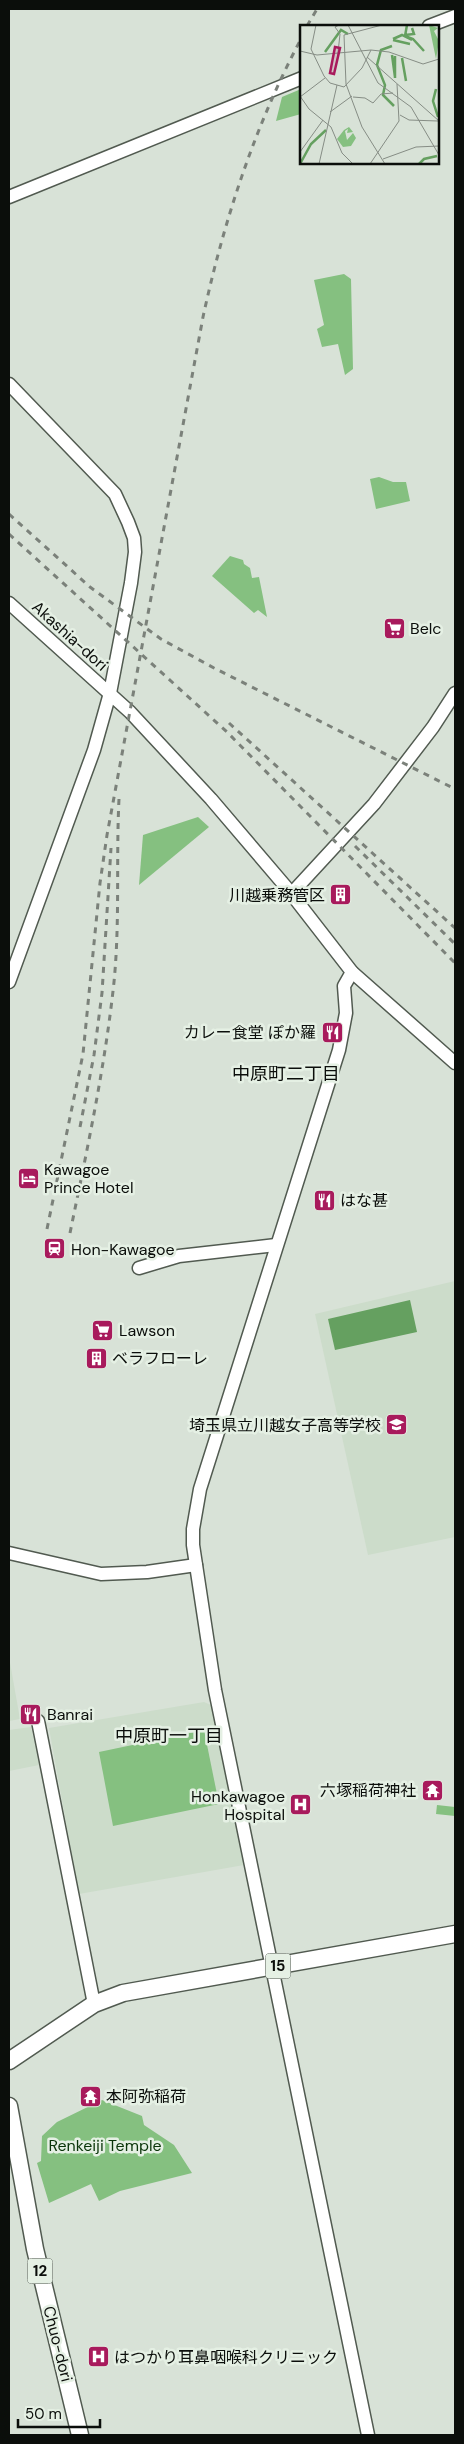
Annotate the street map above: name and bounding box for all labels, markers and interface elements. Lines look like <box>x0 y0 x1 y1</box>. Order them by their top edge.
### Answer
inset map <box>300 25 439 164</box>
street label: Akashia-dori <box>28 596 112 676</box>
supermarket icon: Belc <box>382 616 406 640</box>
place label: Belc <box>410 618 441 639</box>
building icon: 川越乗務管区 <box>329 883 353 907</box>
place label: 川越乗務管区 <box>229 885 325 906</box>
restaurant icon: カレー食堂 ぽか羅 <box>320 1020 344 1044</box>
place label: カレー食堂 ぽか羅 <box>184 1022 316 1043</box>
district label: 中原町二丁目 <box>232 1062 340 1086</box>
place label: Kawagoe Prince Hotel <box>44 1159 134 1198</box>
hotel icon: Kawagoe Prince Hotel <box>16 1166 40 1190</box>
restaurant icon: はな甚 <box>312 1188 336 1212</box>
place label: はな甚 <box>340 1190 388 1211</box>
station icon: Hon-Kawagoe <box>43 1237 67 1261</box>
place label: Hon-Kawagoe <box>71 1239 175 1260</box>
supermarket icon: Lawson <box>91 1318 115 1342</box>
place label: Lawson <box>119 1320 175 1341</box>
building icon: ベラフローレ <box>84 1346 108 1370</box>
place label: ベラフローレ <box>112 1348 208 1369</box>
school or university icon: 埼玉県立川越女子高等学校 <box>385 1413 409 1437</box>
place label: 埼玉県立川越女子高等学校 <box>189 1415 381 1436</box>
restaurant icon: Banrai <box>19 1702 43 1726</box>
place label: Banrai <box>47 1704 93 1725</box>
district label: 中原町一丁目 <box>115 1724 223 1748</box>
temple icon: 六塚稲荷神社 <box>420 1778 444 1802</box>
place label: 六塚稲荷神社 <box>320 1780 416 1801</box>
place label: Honkawagoe Hospital <box>191 1786 285 1825</box>
hospital icon: Honkawagoe Hospital <box>289 1793 313 1817</box>
road number: 15 <box>266 1954 290 1978</box>
temple icon: 本阿弥稲荷 <box>78 2084 102 2108</box>
place label: 本阿弥稲荷 <box>106 2086 186 2107</box>
park label: Renkeiji Temple <box>48 2135 162 2156</box>
road number: 12 <box>28 2258 52 2284</box>
street label: Chuo-dori <box>38 2304 78 2384</box>
hospital icon: はつかり耳鼻咽喉科クリニック <box>86 2345 110 2369</box>
place label: はつかり耳鼻咽喉科クリニック <box>114 2347 338 2368</box>
scale bar <box>18 2396 100 2428</box>
text: 50 m <box>25 2404 62 2424</box>

